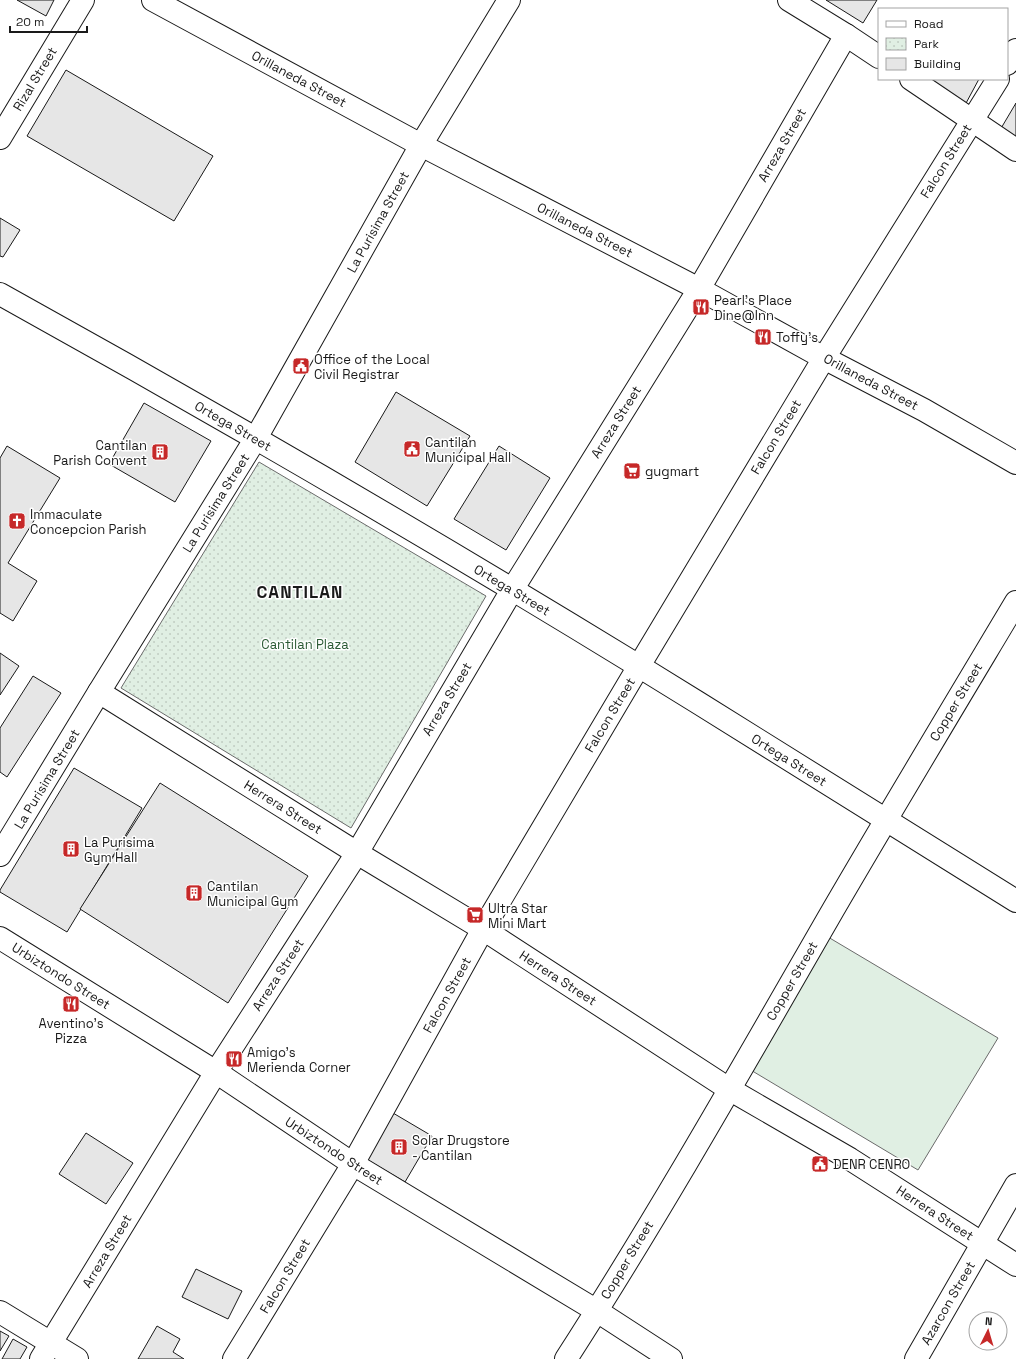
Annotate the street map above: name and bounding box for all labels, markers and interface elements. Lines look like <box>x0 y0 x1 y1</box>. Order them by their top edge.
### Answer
scale bar <box>10 8 87 34</box>
legend <box>878 8 1008 80</box>
text: 20 m <box>16 14 44 30</box>
text: Road <box>914 16 943 32</box>
text: Park <box>914 36 939 52</box>
street label: Rizal Street <box>9 44 61 114</box>
street label: Orillaneda Street <box>249 47 349 111</box>
text: Building <box>914 56 961 72</box>
street label: Arreza Street <box>754 105 810 185</box>
street label: Falcon Street <box>916 121 976 201</box>
street label: La Purisima Street <box>343 168 413 276</box>
street label: Orillaneda Street <box>534 199 636 261</box>
place label: Pearl's Place Dine@Inn <box>714 292 792 324</box>
restaurant icon: Pearl's Place Dine@Inn <box>691 297 711 317</box>
restaurant icon: Toffy's <box>753 327 773 347</box>
place label: Toffy's <box>776 329 818 346</box>
street label: Orillaneda Street <box>821 350 921 414</box>
place label: Office of the Local Civil Registrar <box>314 351 430 383</box>
public building icon: Office of the Local Civil Registrar <box>291 356 311 376</box>
street label: Arreza Street <box>587 382 645 461</box>
street label: Falcon Street <box>747 396 805 478</box>
street label: Ortega Street <box>192 397 274 455</box>
place label: Cantilan Municipal Hall <box>425 434 511 466</box>
place label: Cantilan Parish Convent <box>53 437 147 469</box>
public building icon: Cantilan Municipal Hall <box>402 439 422 459</box>
building icon: Cantilan Parish Convent <box>150 442 170 462</box>
street label: La Purisima Street <box>179 450 253 556</box>
supermarket icon: gugmart <box>622 461 642 481</box>
place label: gugmart <box>645 463 699 480</box>
place label: Immaculate Concepcion Parish <box>30 506 147 538</box>
church icon: Immaculate Concepcion Parish <box>7 511 27 531</box>
street label: Ortega Street <box>471 561 553 619</box>
district label: CANTILAN <box>257 581 343 603</box>
park label: Cantilan Plaza <box>261 636 349 653</box>
street label: Arreza Street <box>418 659 476 739</box>
street label: Copper Street <box>926 660 986 744</box>
street label: Falcon Street <box>581 674 639 756</box>
street label: La Purisima Street <box>10 726 84 832</box>
street label: Ortega Street <box>748 730 830 790</box>
street label: Herrera Street <box>241 776 325 838</box>
place label: La Purisima Gym Hall <box>84 834 155 866</box>
building icon: La Purisima Gym Hall <box>61 839 81 859</box>
place label: Cantilan Municipal Gym <box>207 878 298 910</box>
building icon: Cantilan Municipal Gym <box>184 883 204 903</box>
place label: Ultra Star Mini Mart <box>488 900 548 932</box>
supermarket icon: Ultra Star Mini Mart <box>465 905 485 925</box>
street label: Arreza Street <box>248 936 308 1014</box>
street label: Copper Street <box>762 938 822 1024</box>
street label: Urbiztondo Street <box>9 939 113 1013</box>
street label: Herrera Street <box>516 947 600 1009</box>
street label: Falcon Street <box>419 954 475 1036</box>
restaurant icon: Aventino's Pizza <box>61 994 81 1014</box>
place label: Aventino's Pizza <box>39 1015 104 1047</box>
place label: Amigo's Merienda Corner <box>247 1044 351 1076</box>
restaurant icon: Amigo's Merienda Corner <box>224 1049 244 1069</box>
street label: Urbiztondo Street <box>282 1113 386 1189</box>
place label: Solar Drugstore - Cantilan <box>412 1132 510 1164</box>
building icon: Solar Drugstore - Cantilan <box>389 1137 409 1157</box>
public building icon: DENR CENRO <box>810 1154 830 1174</box>
place label: DENR CENRO <box>833 1156 910 1173</box>
street label: Herrera Street <box>893 1182 977 1244</box>
street label: Arreza Street <box>78 1211 136 1291</box>
street label: Copper Street <box>597 1218 657 1302</box>
street label: Falcon Street <box>256 1235 314 1317</box>
street label: Azarcon Street <box>917 1258 979 1348</box>
north arrow <box>968 1311 1008 1351</box>
text: N <box>985 1314 993 1328</box>

